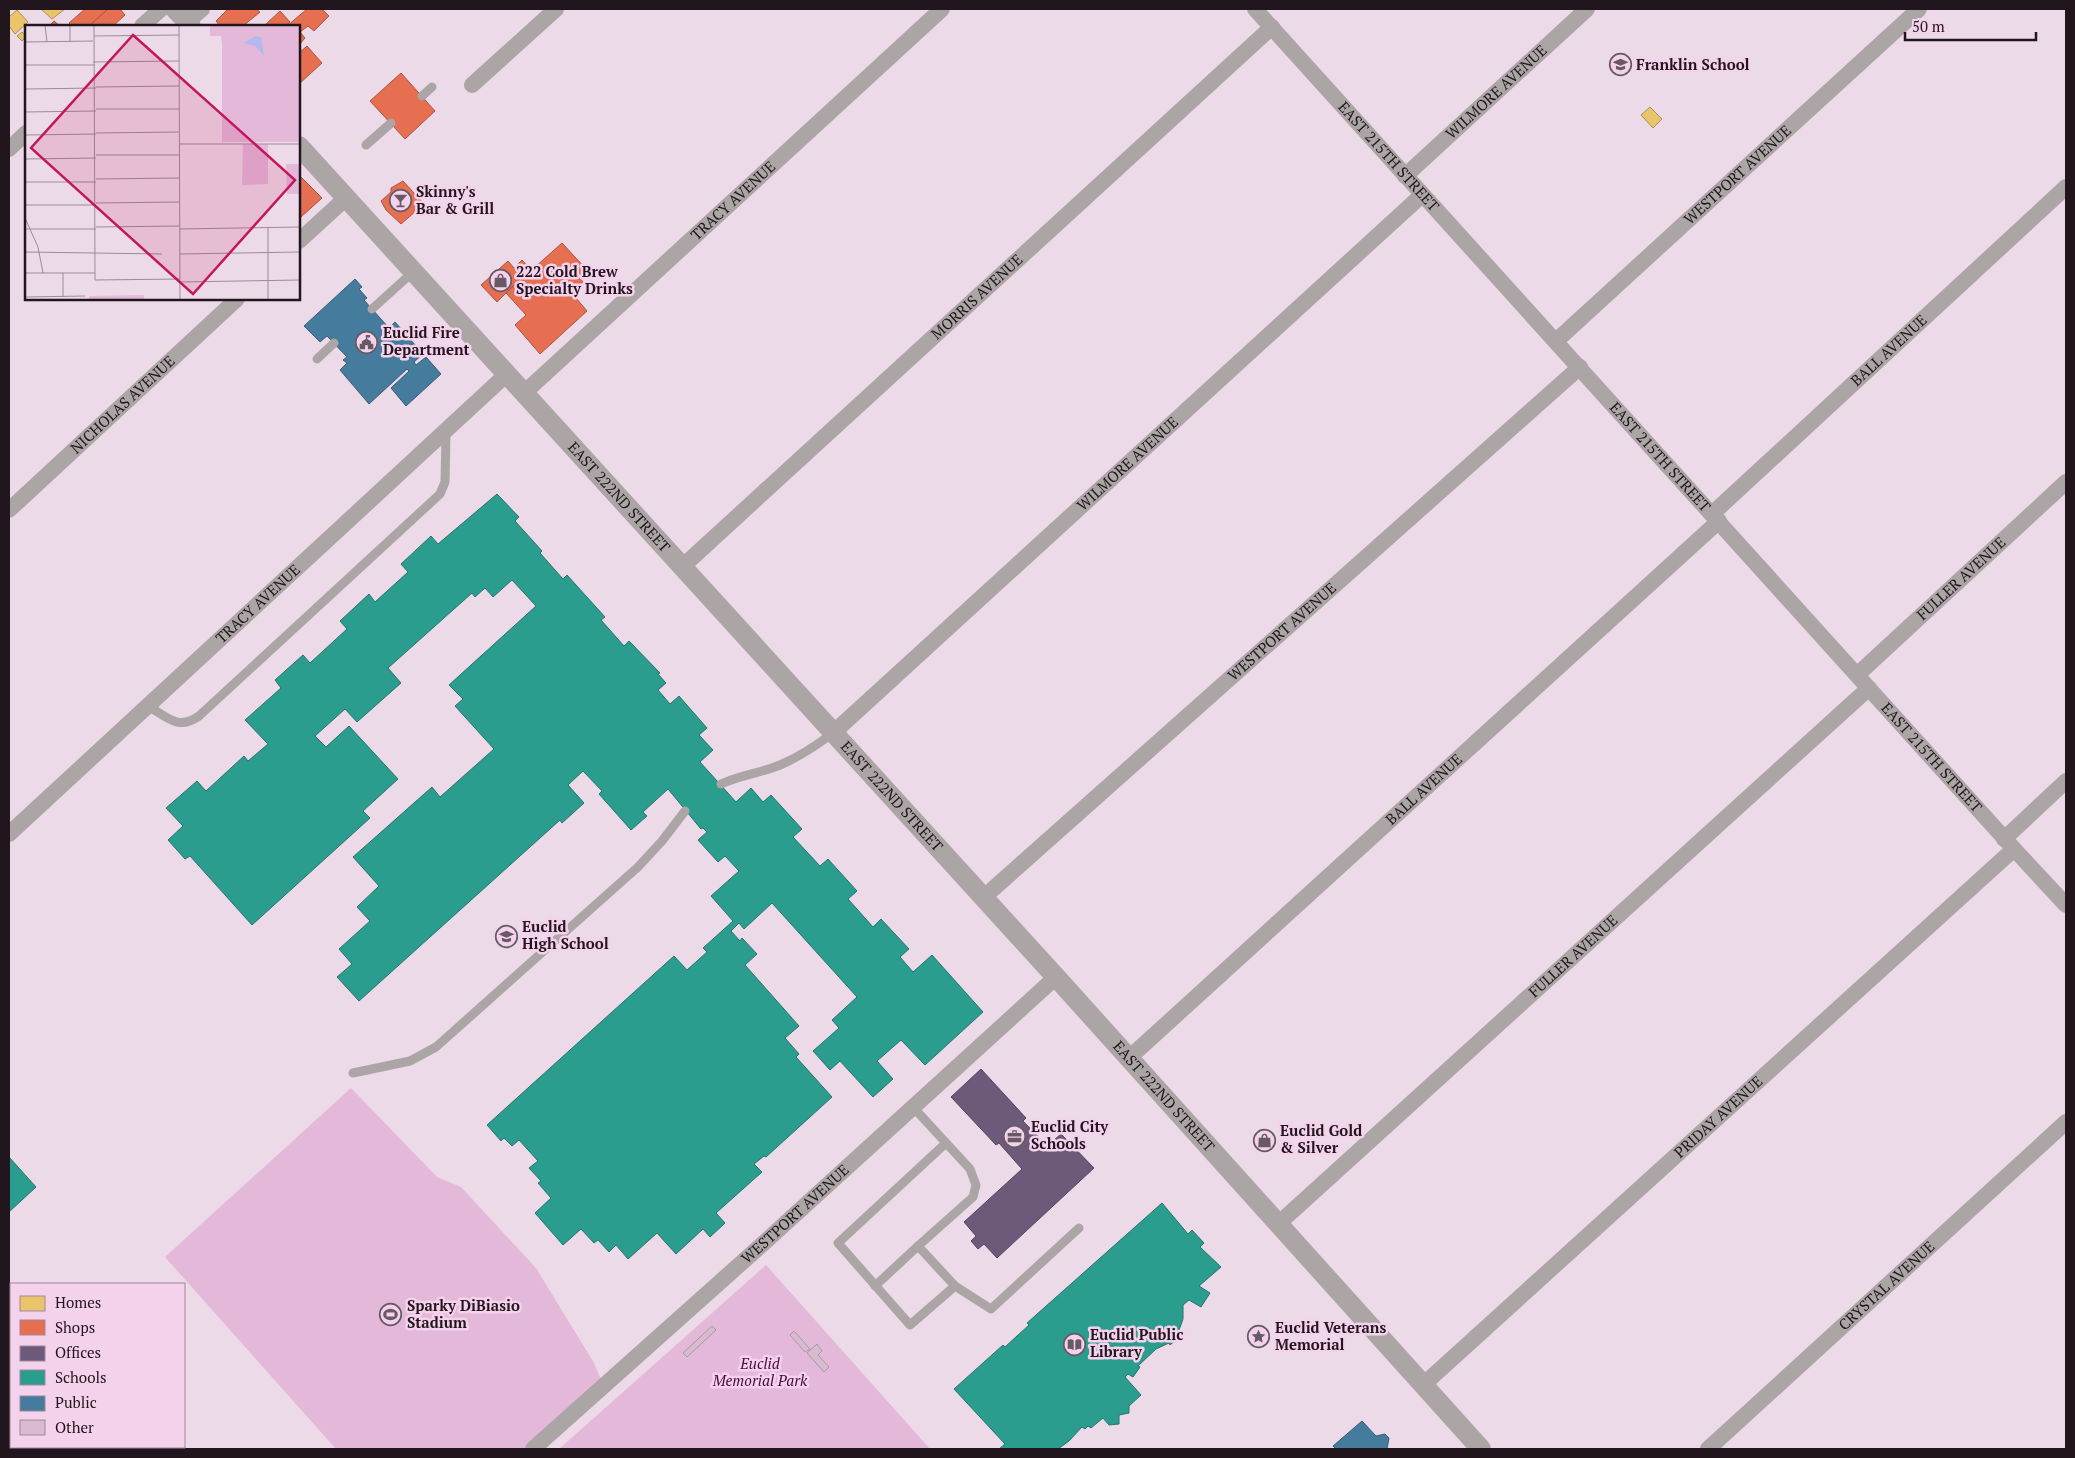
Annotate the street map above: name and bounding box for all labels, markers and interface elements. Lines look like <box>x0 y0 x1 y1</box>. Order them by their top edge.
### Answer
scale bar <box>1905 10 2036 42</box>
text: 50 m <box>1912 16 1945 36</box>
inset map <box>25 25 300 300</box>
street label: WILMORE AVENUE <box>1441 40 1551 143</box>
school or university icon: Franklin School <box>1608 53 1632 77</box>
place label: Franklin School <box>1636 54 1750 74</box>
street label: EAST 215TH STREET <box>1334 97 1444 215</box>
street label: WESTPORT AVENUE <box>1679 120 1795 229</box>
street label: TRACY AVENUE <box>686 156 779 244</box>
place label: Skinny's Bar & Grill <box>416 181 494 218</box>
bar icon: Skinny's Bar & Grill <box>388 189 412 213</box>
street label: MORRIS AVENUE <box>926 249 1026 343</box>
place label: 222 Cold Brew Specialty Drinks <box>516 261 633 298</box>
shop icon: 222 Cold Brew Specialty Drinks <box>488 269 512 293</box>
street label: BALL AVENUE <box>1846 310 1931 390</box>
place label: Euclid Fire Department <box>383 322 470 359</box>
public building icon: Euclid Fire Department <box>355 330 379 354</box>
street label: NICHOLAS AVENUE <box>66 351 179 457</box>
street label: EAST 215TH STREET <box>1606 397 1716 516</box>
street label: WILMORE AVENUE <box>1072 412 1182 515</box>
street label: EAST 222ND STREET <box>564 437 675 556</box>
street label: FULLER AVENUE <box>1912 532 2009 624</box>
street label: TRACY AVENUE <box>211 559 304 647</box>
street label: WESTPORT AVENUE <box>1223 577 1340 685</box>
street label: EAST 215TH STREET <box>1877 698 1987 816</box>
street label: EAST 222ND STREET <box>837 736 948 855</box>
street label: BALL AVENUE <box>1381 749 1466 829</box>
street label: FULLER AVENUE <box>1524 910 1622 1001</box>
place label: Euclid High School <box>522 916 609 953</box>
school or university icon: Euclid High School <box>494 924 518 948</box>
street label: EAST 222ND STREET <box>1109 1036 1220 1156</box>
street label: PRIDAY AVENUE <box>1669 1071 1766 1162</box>
place label: Euclid City Schools <box>1031 1116 1109 1153</box>
place label: Euclid Gold & Silver <box>1280 1120 1362 1157</box>
office icon: Euclid City Schools <box>1003 1124 1027 1148</box>
shop icon: Euclid Gold & Silver <box>1252 1128 1276 1152</box>
street label: WESTPORT AVENUE <box>736 1159 853 1268</box>
street label: CRYSTAL AVENUE <box>1834 1236 1938 1334</box>
legend <box>10 1283 185 1448</box>
text: Homes <box>55 1292 101 1312</box>
place label: Sparky DiBiasio Stadium <box>407 1295 520 1332</box>
sports icon: Sparky DiBiasio Stadium <box>379 1303 403 1327</box>
text: Shops <box>55 1317 95 1337</box>
place label: Euclid Veterans Memorial <box>1275 1317 1387 1354</box>
place label: Euclid Public Library <box>1090 1324 1184 1361</box>
place icon: Euclid Veterans Memorial <box>1247 1325 1271 1349</box>
library icon: Euclid Public Library <box>1062 1332 1086 1356</box>
text: Offices <box>55 1342 101 1362</box>
park label: Euclid Memorial Park <box>712 1353 808 1390</box>
text: Schools <box>55 1367 106 1387</box>
text: Public <box>55 1392 97 1412</box>
text: Other <box>55 1417 94 1437</box>

